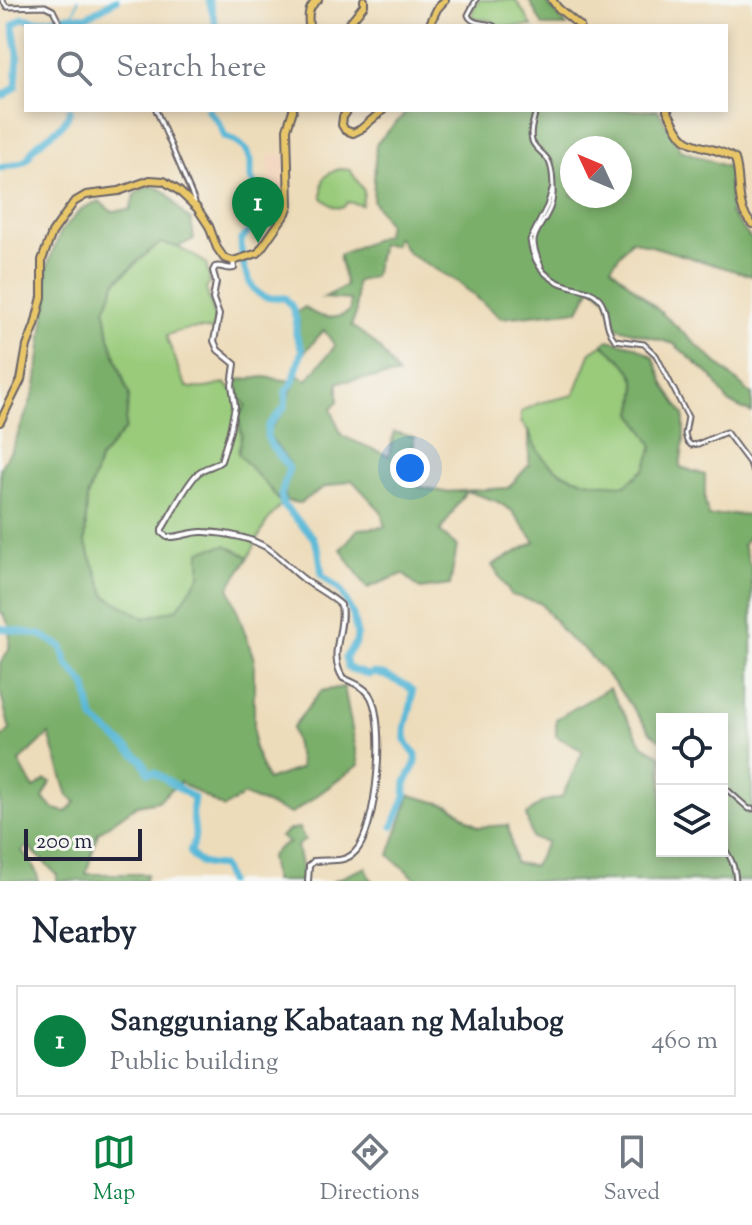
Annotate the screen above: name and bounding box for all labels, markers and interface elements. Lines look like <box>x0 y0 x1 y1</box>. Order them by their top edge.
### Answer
search box <box>24 24 728 112</box>
icon: search <box>52 46 96 90</box>
text: Search here <box>116 47 266 90</box>
north arrow <box>560 136 632 208</box>
pin: 1 <box>232 177 284 243</box>
your location <box>390 448 430 488</box>
map controls <box>656 713 728 857</box>
button: locate <box>656 713 728 785</box>
button: layers <box>656 785 728 857</box>
scale bar <box>24 825 142 861</box>
text: 200 m <box>36 827 92 859</box>
text: Nearby <box>32 909 137 958</box>
text: Sangguniang Kabataan ng Malubog <box>110 1001 564 1044</box>
text: 1 <box>56 1023 64 1060</box>
text: 460 m <box>651 1023 718 1060</box>
text: Public building <box>110 1044 278 1081</box>
tab: Map <box>92 1130 136 1210</box>
tab: Directions <box>320 1130 419 1210</box>
tab: Saved <box>603 1130 660 1210</box>

